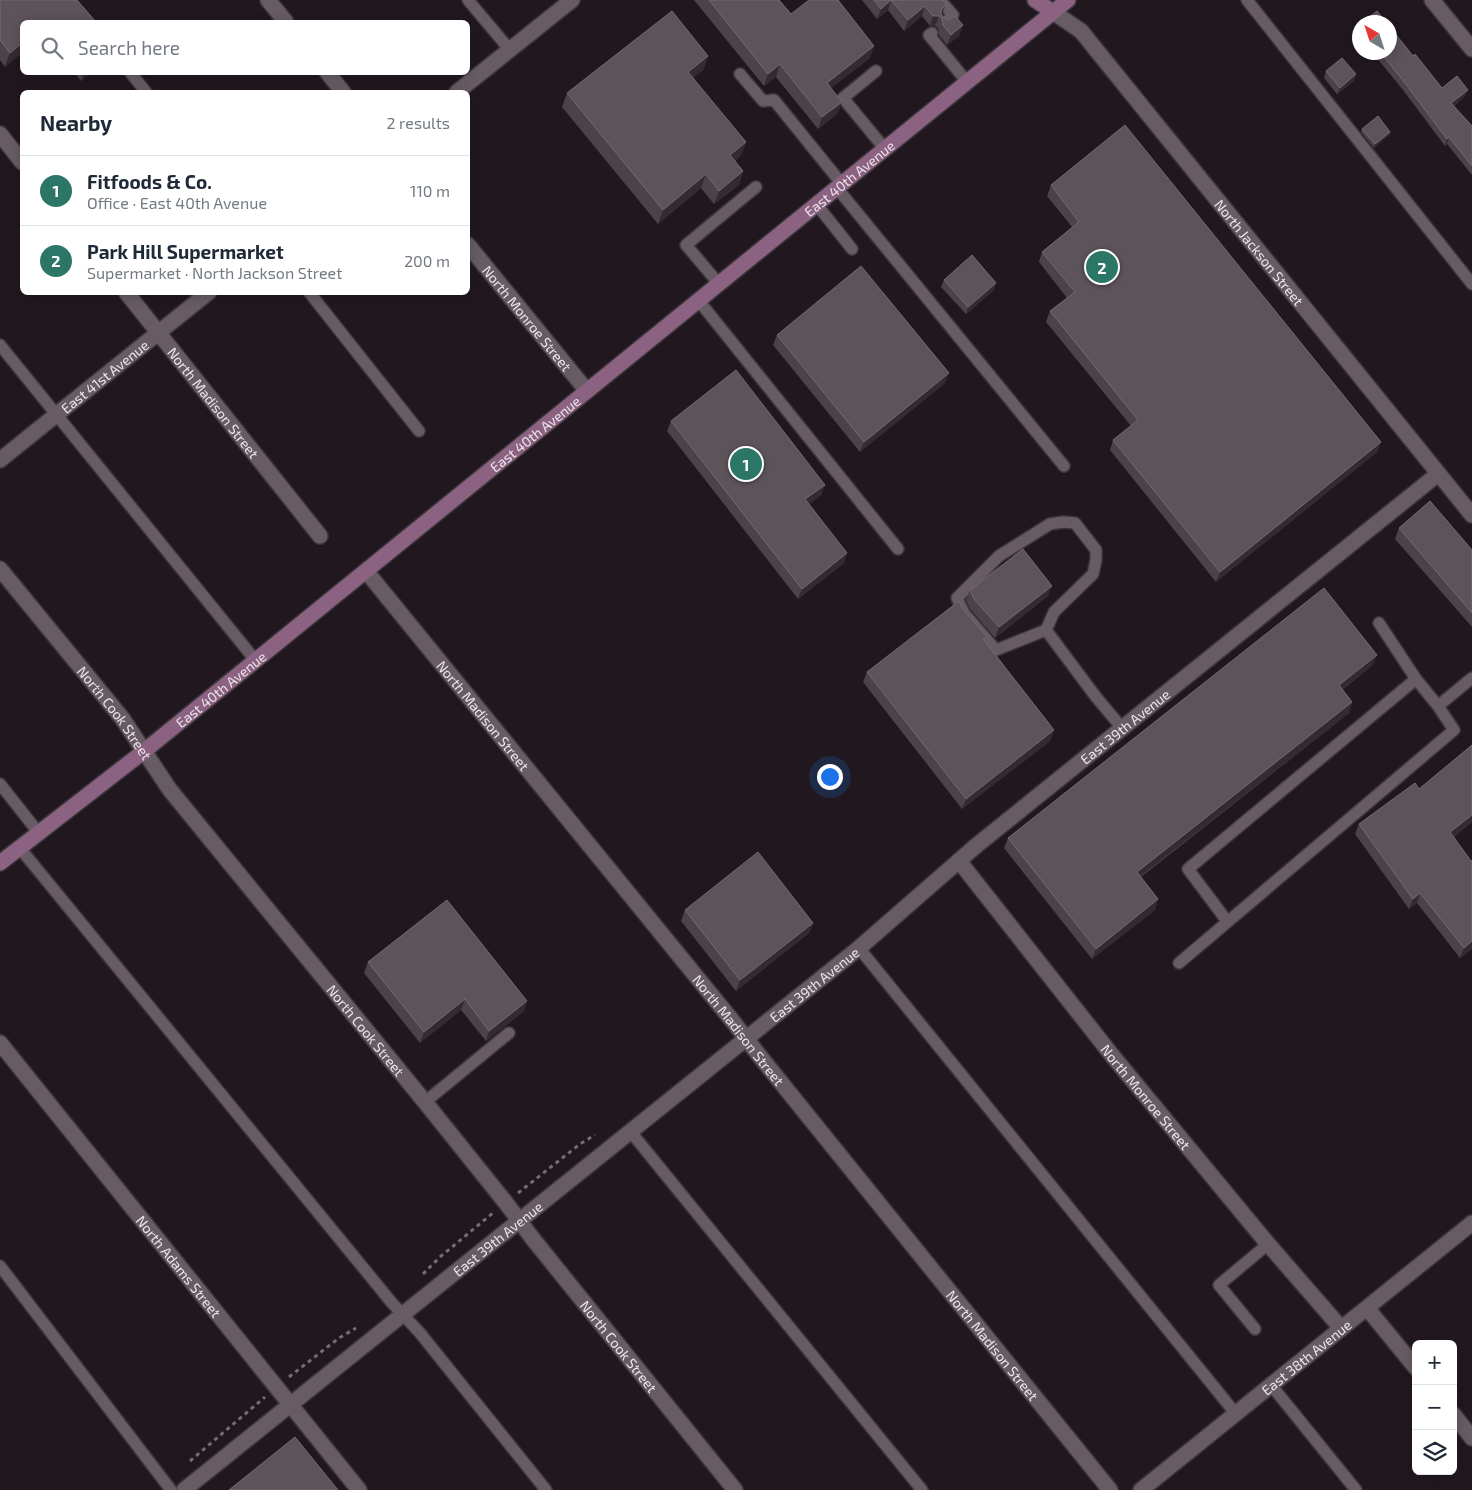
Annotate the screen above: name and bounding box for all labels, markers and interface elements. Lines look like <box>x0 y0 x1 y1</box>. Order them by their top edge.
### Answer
north arrow <box>1352 15 1397 60</box>
search box <box>20 20 470 75</box>
icon: search <box>38 34 66 62</box>
text: Search here <box>78 36 180 59</box>
text: Nearby <box>40 110 112 135</box>
text: 2 results <box>387 113 450 132</box>
street label: East 40th Avenue <box>800 136 898 220</box>
text: Fitfoods & Co. <box>87 170 212 193</box>
text: 1 <box>53 181 59 200</box>
text: 110 m <box>410 181 450 200</box>
text: Office · East 40th Avenue <box>87 193 267 212</box>
street label: North Jackson Street <box>1212 196 1308 309</box>
text: Park Hill Supermarket <box>87 240 284 263</box>
pin: 2 <box>1086 248 1118 286</box>
text: 2 <box>51 251 61 270</box>
text: 200 m <box>404 251 450 270</box>
street label: North Monroe Street <box>479 262 576 374</box>
text: Supermarket · North Jackson Street <box>87 263 342 282</box>
street label: East 41st Avenue <box>57 336 152 416</box>
street label: North Madison Street <box>165 344 263 461</box>
street label: East 40th Avenue <box>486 392 583 475</box>
pin: 1 <box>730 445 762 483</box>
street label: East 40th Avenue <box>172 647 269 731</box>
street label: North Madison Street <box>434 657 533 774</box>
street label: North Cook Street <box>74 662 156 763</box>
street label: East 39th Avenue <box>1077 685 1173 767</box>
your location <box>817 764 843 790</box>
street label: East 39th Avenue <box>766 943 862 1025</box>
street label: North Madison Street <box>689 971 788 1088</box>
street label: North Cook Street <box>324 981 408 1079</box>
street label: North Monroe Street <box>1098 1041 1195 1153</box>
street label: East 39th Avenue <box>449 1197 546 1279</box>
street label: North Adams Street <box>133 1212 225 1320</box>
street label: North Madison Street <box>943 1286 1042 1404</box>
street label: North Cook Street <box>577 1297 661 1395</box>
street label: East 38th Avenue <box>1258 1316 1354 1398</box>
map controls <box>1412 1340 1457 1475</box>
button: + <box>1412 1340 1457 1385</box>
button: − <box>1412 1385 1457 1430</box>
button: layers <box>1412 1430 1457 1475</box>

